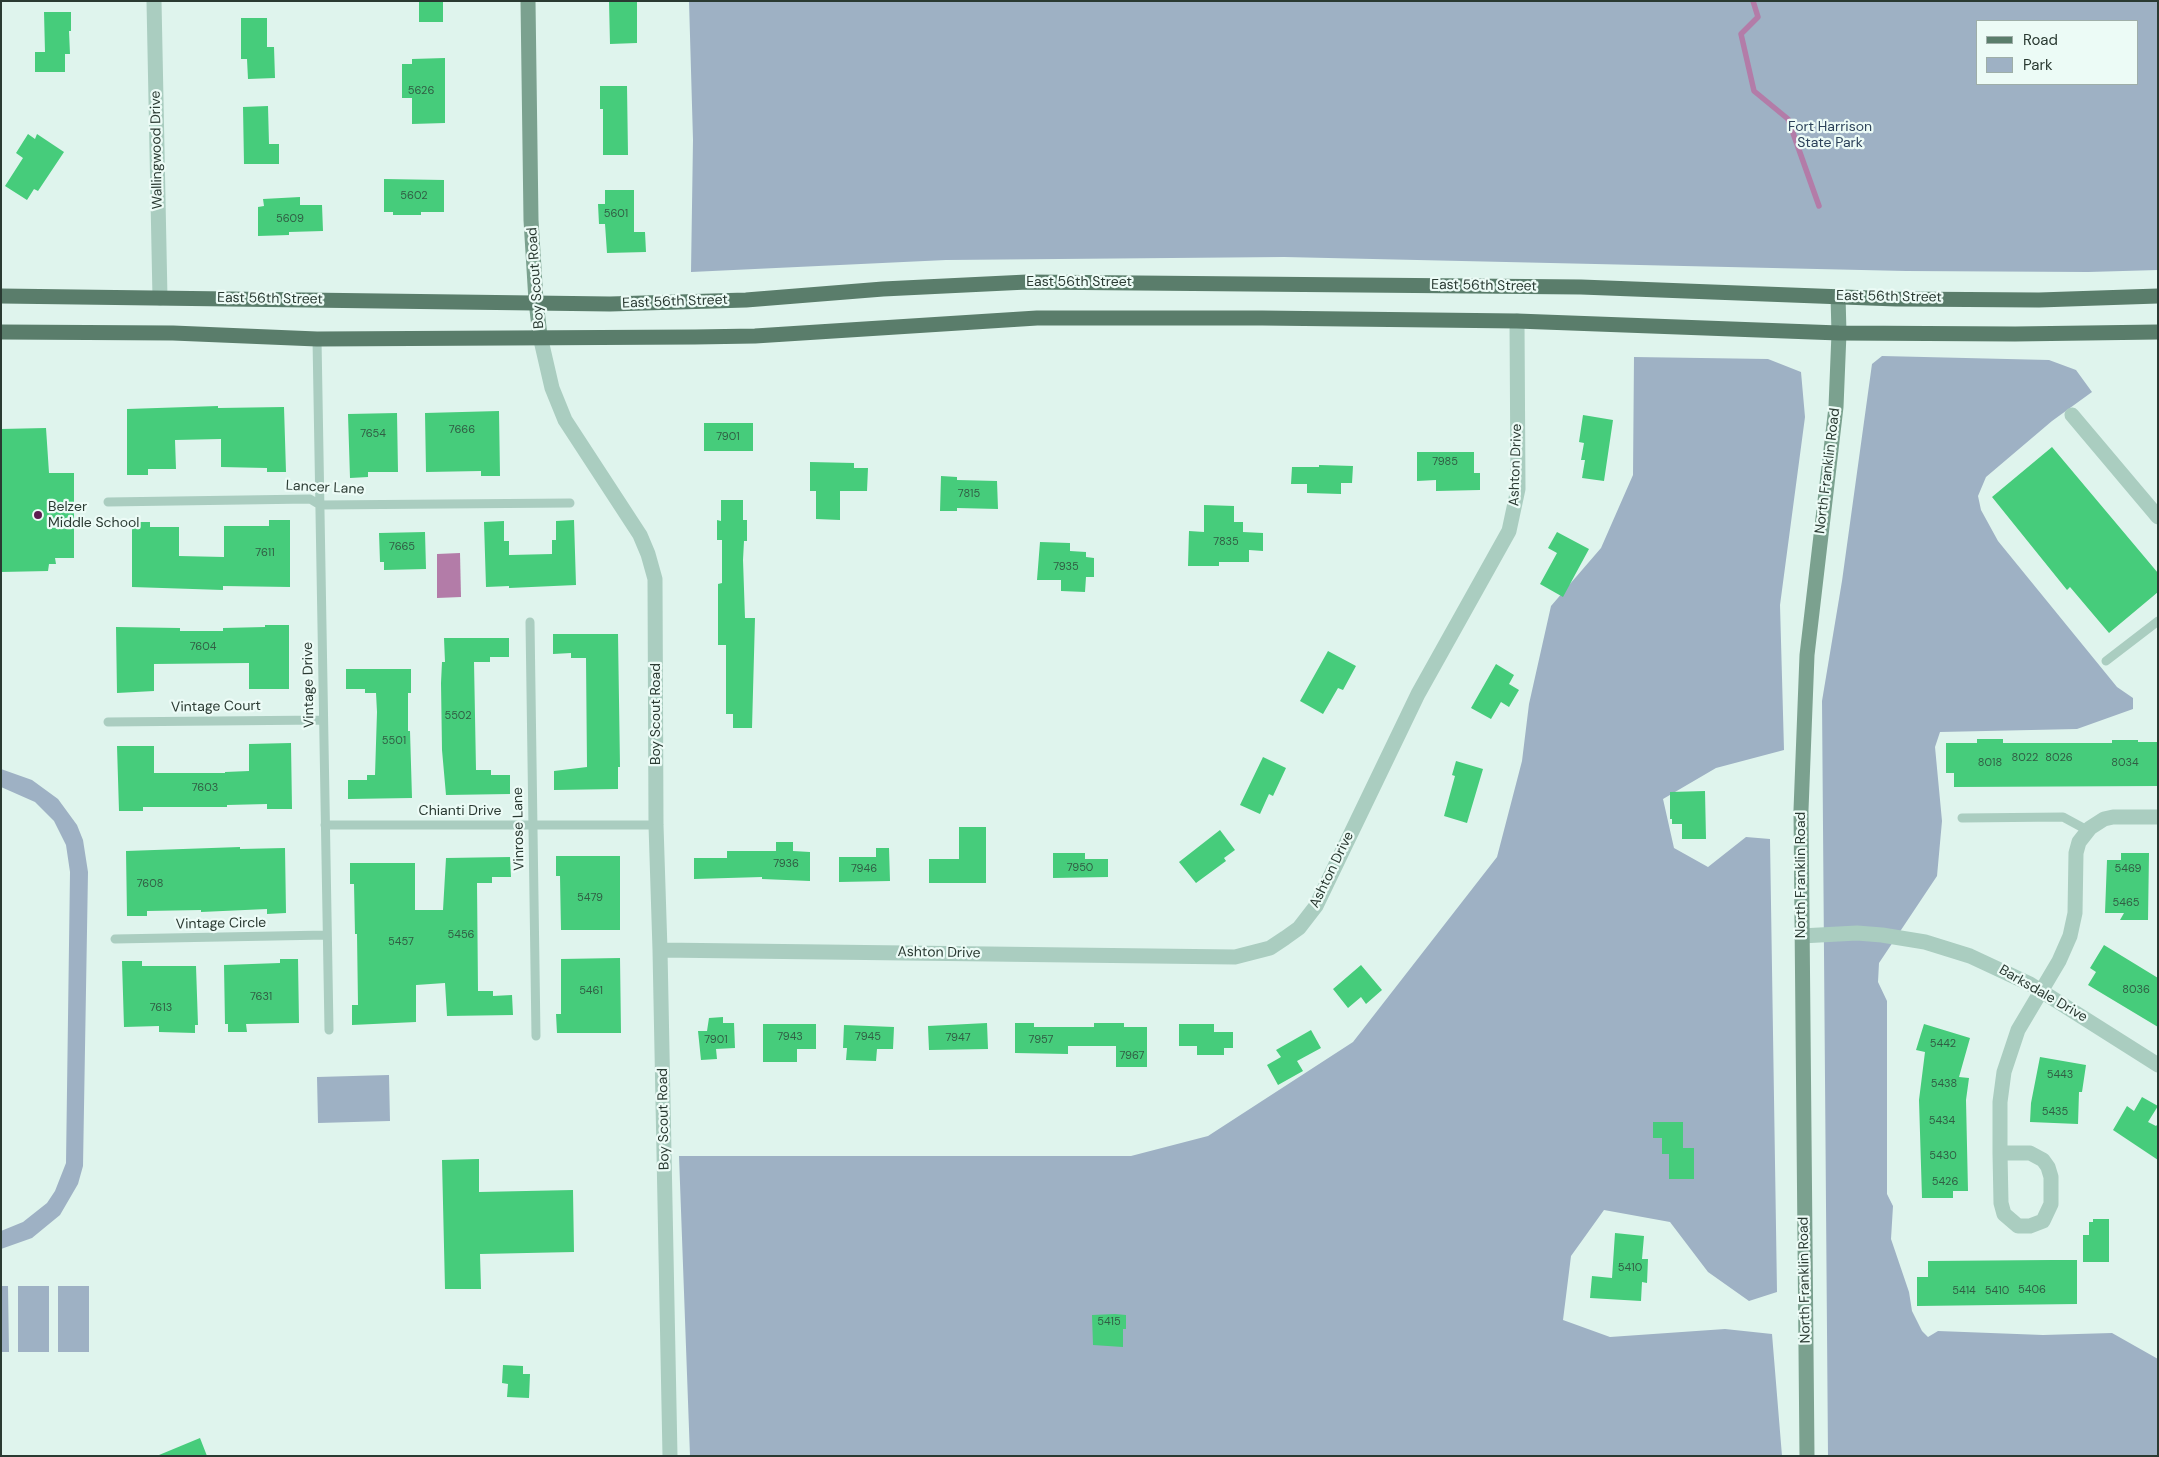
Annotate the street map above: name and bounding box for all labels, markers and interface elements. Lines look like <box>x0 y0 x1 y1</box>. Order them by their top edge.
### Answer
legend <box>1976 20 2139 85</box>
text: Road <box>2023 30 2058 50</box>
text: Park <box>2023 55 2053 75</box>
house number: 5626 <box>408 84 434 98</box>
street label: Wallingwood Drive <box>148 91 166 209</box>
park label: Fort Harrison State Park <box>1788 119 1872 152</box>
house number: 5602 <box>400 189 428 203</box>
house number: 5601 <box>604 207 628 221</box>
house number: 5609 <box>276 212 304 226</box>
street label: Boy Scout Road <box>524 227 548 329</box>
street label: East 56th Street <box>1026 274 1132 290</box>
street label: East 56th Street <box>1431 277 1537 295</box>
street label: East 56th Street <box>1836 288 1942 306</box>
street label: East 56th Street <box>217 290 323 308</box>
street label: East 56th Street <box>622 292 728 312</box>
street label: North Franklin Road <box>1812 407 1844 535</box>
house number: 7666 <box>449 423 475 437</box>
street label: Ashton Drive <box>1506 423 1526 507</box>
house number: 7654 <box>360 427 386 441</box>
house number: 7901 <box>716 430 740 444</box>
house number: 7985 <box>1432 455 1458 469</box>
street label: Lancer Lane <box>285 478 365 498</box>
house number: 7815 <box>958 487 980 501</box>
place label: Belzer Middle School <box>48 499 139 532</box>
marker: Belzer Middle School <box>32 509 44 521</box>
house number: 7835 <box>1213 535 1239 549</box>
house number: 7665 <box>389 540 415 554</box>
house number: 7611 <box>255 546 275 560</box>
house number: 7935 <box>1053 560 1079 574</box>
house number: 7604 <box>190 640 216 654</box>
street label: Vintage Drive <box>300 642 318 728</box>
street label: Boy Scout Road <box>648 663 664 765</box>
street label: Vintage Court <box>171 698 261 716</box>
house number: 5502 <box>444 709 472 723</box>
house number: 5501 <box>382 734 406 748</box>
house number: 8022 <box>2012 751 2038 765</box>
house number: 8026 <box>2045 751 2073 765</box>
house number: 8018 <box>1978 756 2002 770</box>
house number: 8034 <box>2111 756 2139 770</box>
house number: 7603 <box>192 781 218 795</box>
street label: Vinrose Lane <box>510 787 528 871</box>
street label: Chianti Drive <box>419 803 501 819</box>
street label: North Franklin Road <box>1793 812 1809 938</box>
street label: Ashton Drive <box>1306 829 1358 911</box>
house number: 7936 <box>773 857 799 871</box>
house number: 7950 <box>1067 861 1093 875</box>
house number: 7946 <box>851 862 877 876</box>
house number: 5469 <box>2115 862 2141 876</box>
house number: 7608 <box>137 877 163 891</box>
house number: 5479 <box>577 891 603 905</box>
house number: 5465 <box>2113 896 2139 910</box>
street label: Vintage Circle <box>176 915 266 933</box>
house number: 5456 <box>447 928 475 942</box>
house number: 5457 <box>388 935 414 949</box>
street label: Ashton Drive <box>897 944 981 962</box>
street label: Barksdale Drive <box>1996 962 2090 1026</box>
house number: 8036 <box>2122 983 2150 997</box>
house number: 5461 <box>579 984 603 998</box>
house number: 7631 <box>250 990 272 1004</box>
house number: 7613 <box>150 1001 172 1015</box>
house number: 7943 <box>777 1030 803 1044</box>
house number: 7945 <box>855 1030 881 1044</box>
house number: 7947 <box>945 1031 971 1045</box>
house number: 7901 <box>704 1033 728 1047</box>
house number: 7957 <box>1029 1033 1053 1047</box>
house number: 5442 <box>1930 1037 1956 1051</box>
house number: 7967 <box>1120 1049 1144 1063</box>
street label: Boy Scout Road <box>655 1068 673 1170</box>
house number: 5443 <box>2047 1068 2073 1082</box>
house number: 5438 <box>1931 1077 1957 1091</box>
house number: 5435 <box>2042 1105 2068 1119</box>
house number: 5434 <box>1929 1114 1955 1128</box>
house number: 5430 <box>1929 1149 1957 1163</box>
house number: 5426 <box>1932 1175 1958 1189</box>
street label: North Franklin Road <box>1795 1217 1815 1343</box>
house number: 5410 <box>1618 1261 1642 1275</box>
house number: 5406 <box>2018 1283 2046 1297</box>
house number: 5414 <box>1952 1284 1976 1298</box>
house number: 5410 <box>1985 1284 2009 1298</box>
house number: 5415 <box>1097 1315 1121 1329</box>

